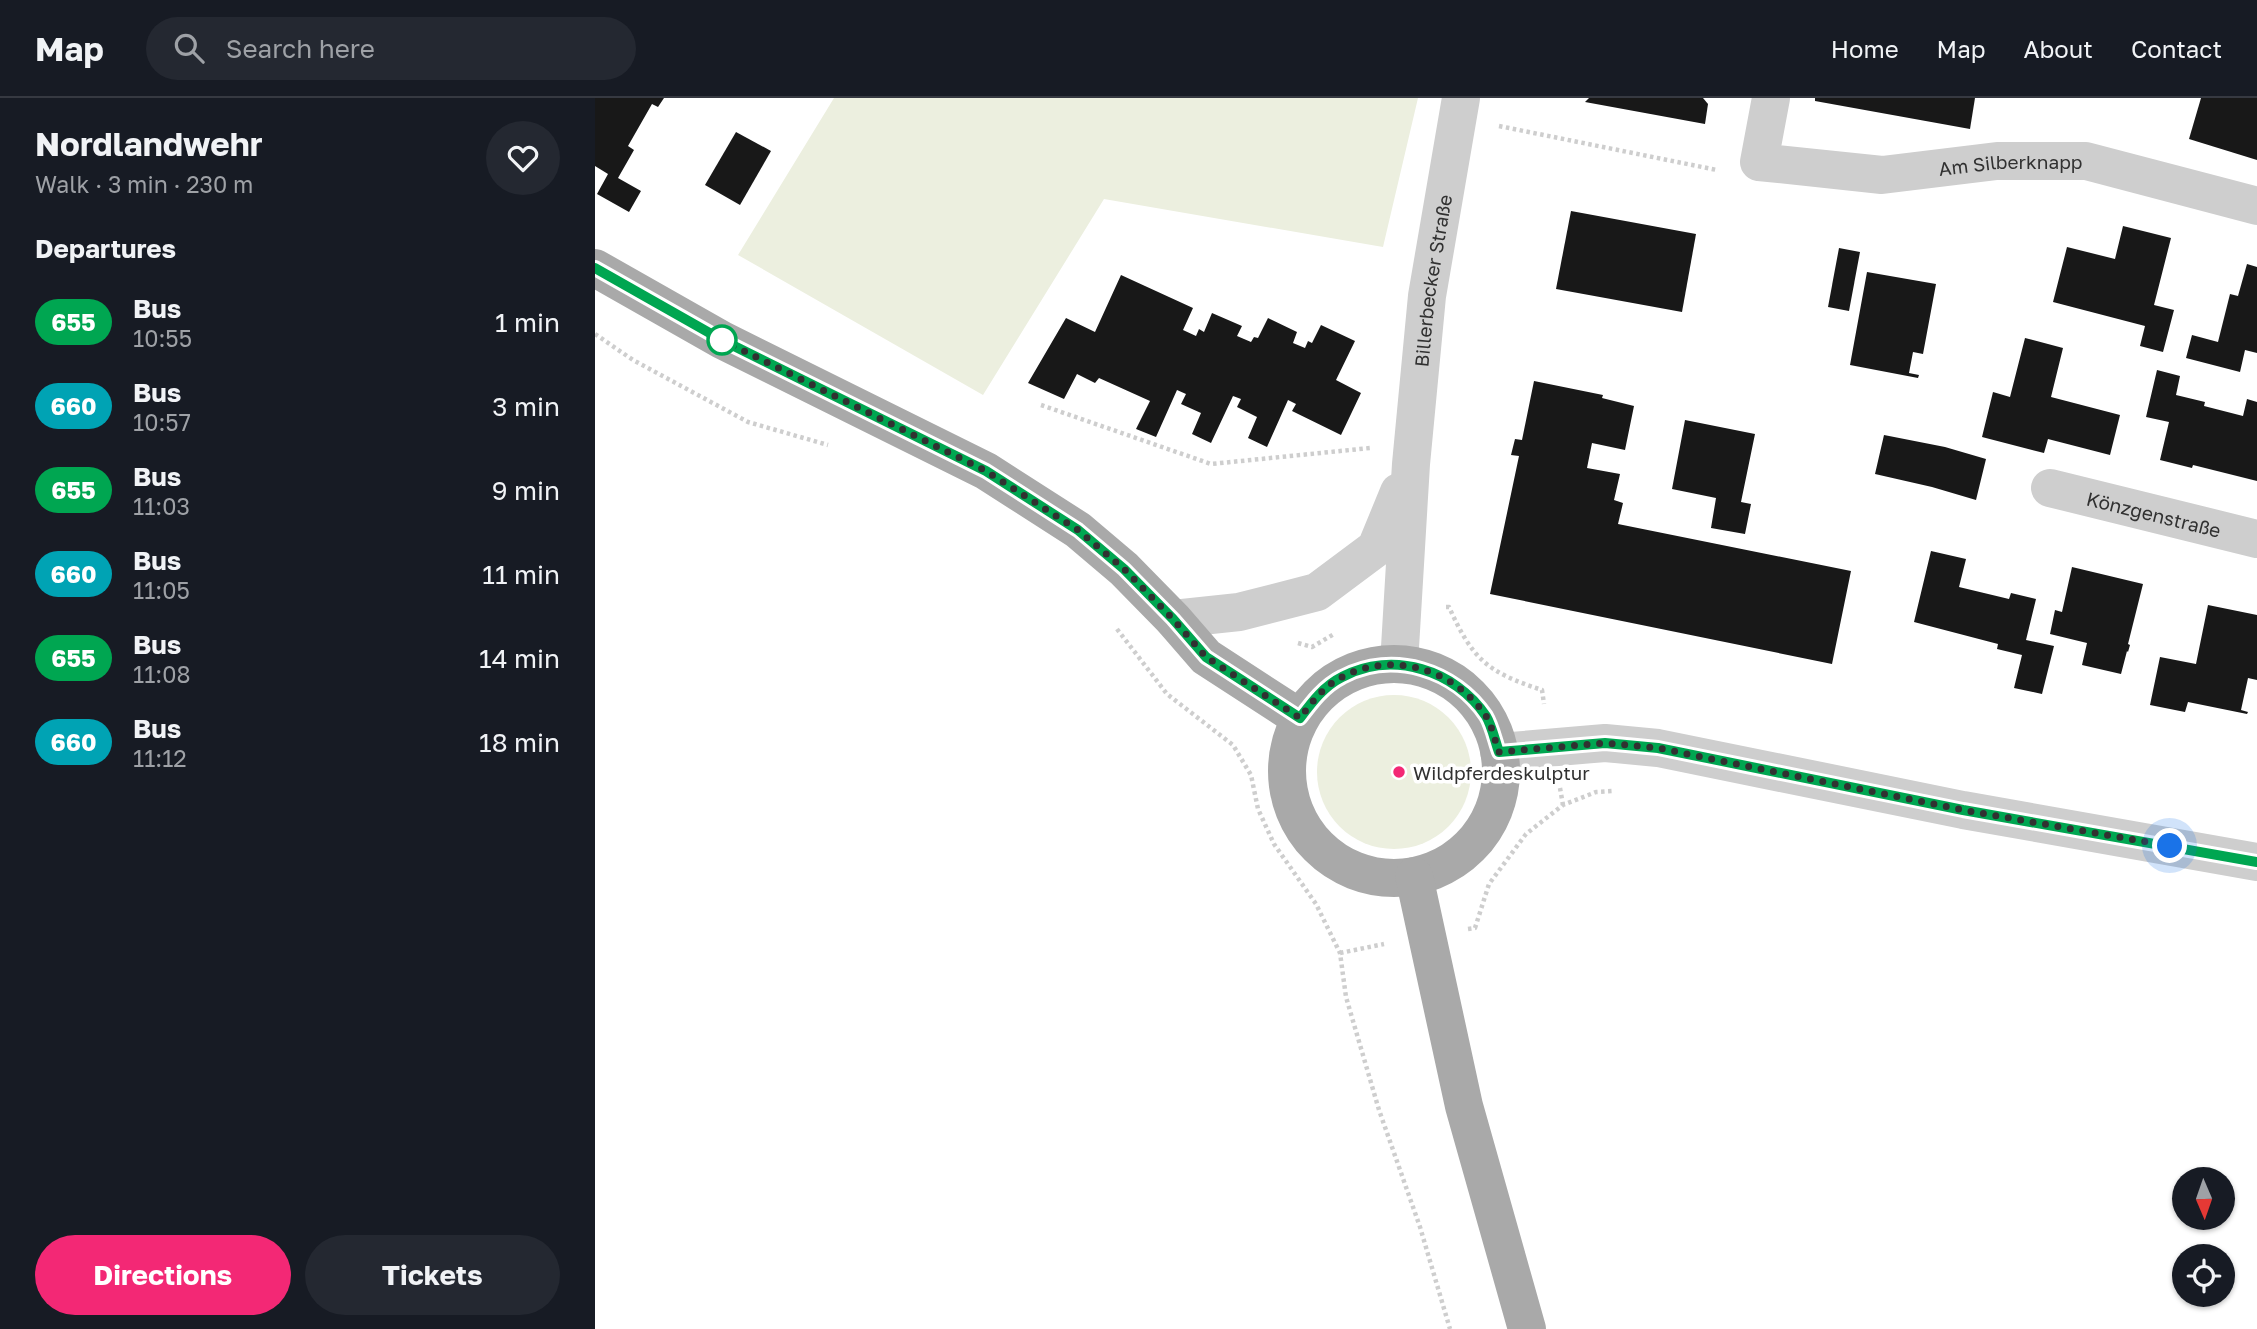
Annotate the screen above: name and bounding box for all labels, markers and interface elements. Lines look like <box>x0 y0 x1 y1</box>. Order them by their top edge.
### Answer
search box <box>146 17 636 80</box>
text: Map <box>35 29 104 68</box>
icon: search <box>170 29 208 67</box>
text: Search here <box>226 33 375 64</box>
text: Home <box>1831 34 1899 63</box>
text: Map <box>1937 34 1986 63</box>
text: About <box>2024 34 2093 63</box>
text: Contact <box>2131 34 2222 63</box>
button: heart <box>486 121 560 195</box>
text: Nordlandwehr <box>35 124 263 163</box>
street label: Am Silberknapp <box>1937 150 2083 180</box>
text: Walk · 3 min · 230 m <box>35 170 253 198</box>
street label: Billerbecker Straße <box>1409 192 1456 368</box>
text: Departures <box>35 233 176 264</box>
text: Bus <box>133 293 181 324</box>
text: 655 <box>51 307 96 336</box>
text: 1 min <box>495 307 560 338</box>
text: 10:55 <box>133 324 192 352</box>
unlabelled marker <box>707 325 737 355</box>
text: Bus <box>133 377 181 408</box>
text: 660 <box>50 391 97 420</box>
text: 3 min <box>492 391 560 422</box>
text: 10:57 <box>133 408 191 436</box>
text: Bus <box>133 461 181 492</box>
text: 655 <box>51 475 96 504</box>
text: 9 min <box>492 475 560 506</box>
street label: Könzgenstraße <box>2084 486 2223 541</box>
text: 11:03 <box>133 492 190 520</box>
text: Bus <box>133 545 181 576</box>
text: 660 <box>50 559 97 588</box>
text: 11 min <box>482 559 560 590</box>
text: 11:05 <box>133 576 190 604</box>
text: Bus <box>133 629 181 660</box>
text: 655 <box>51 643 96 672</box>
text: 14 min <box>479 643 560 674</box>
text: 11:08 <box>133 660 191 688</box>
text: Bus <box>133 713 181 744</box>
text: 660 <box>50 727 97 756</box>
text: 18 min <box>479 727 560 758</box>
text: 11:12 <box>133 744 187 772</box>
place label: Wildpferdeskulptur <box>1413 761 1590 784</box>
marker: Wildpferdeskulptur <box>1391 764 1407 780</box>
your location <box>2152 828 2187 863</box>
north arrow <box>2172 1167 2235 1230</box>
map controls <box>2172 1167 2235 1307</box>
button: Directions <box>35 1235 291 1315</box>
button: Tickets <box>305 1235 560 1315</box>
button: locate <box>2172 1244 2235 1307</box>

